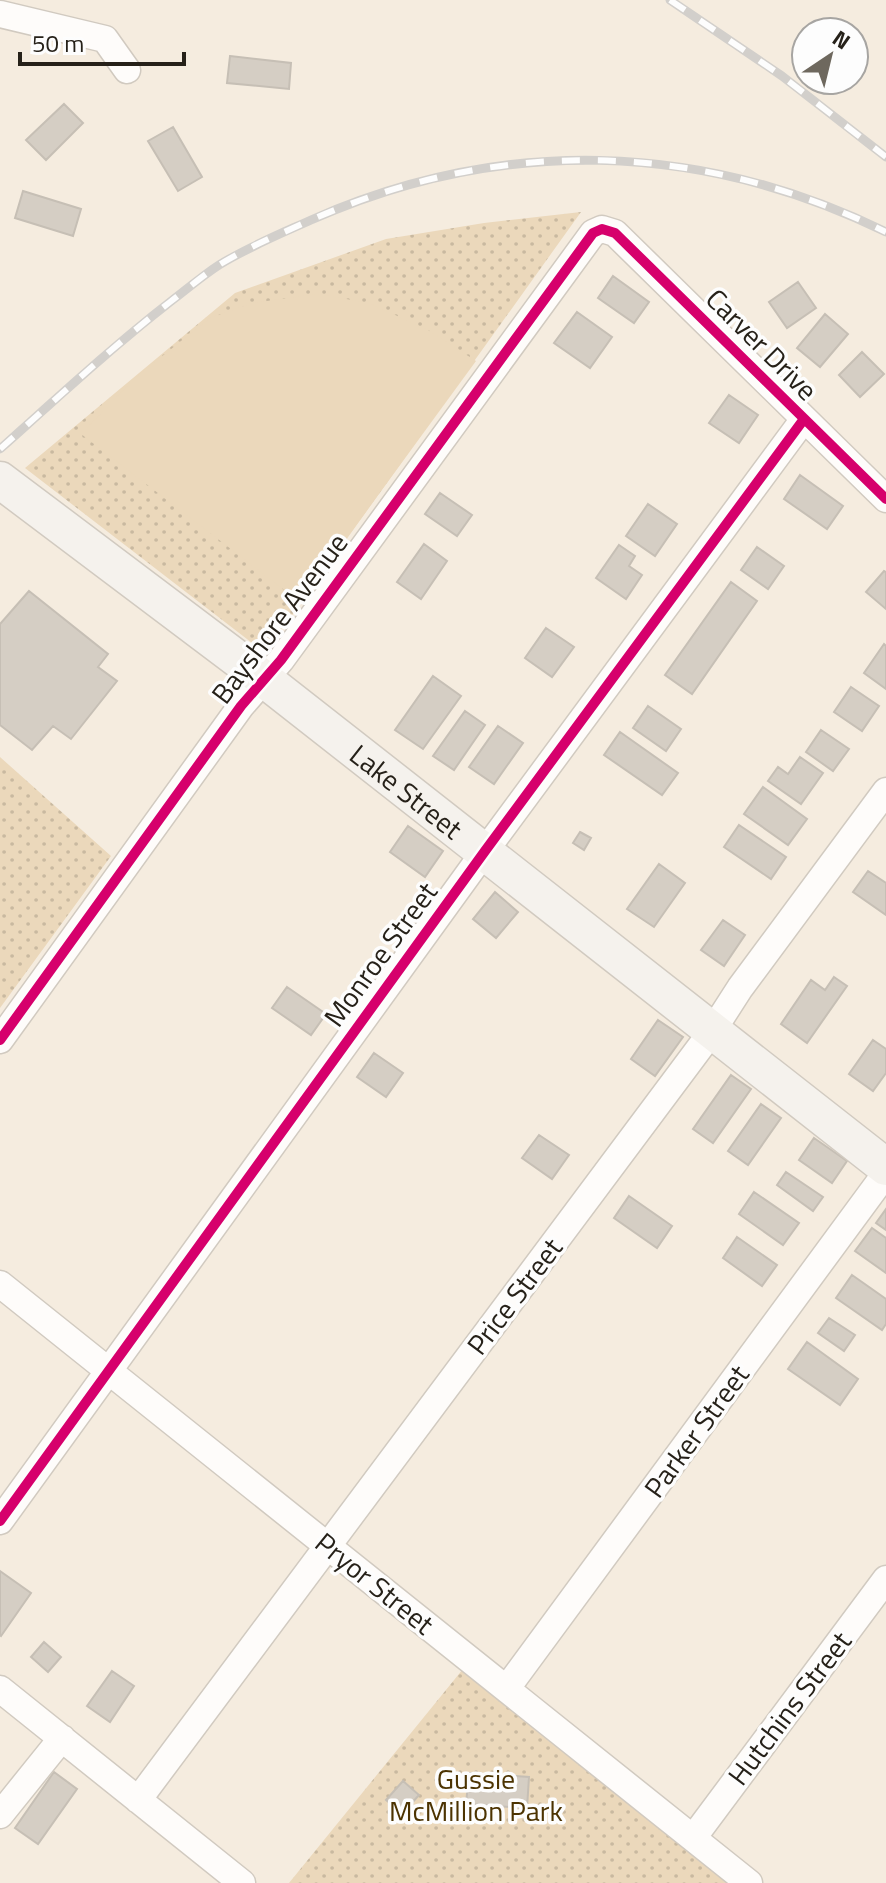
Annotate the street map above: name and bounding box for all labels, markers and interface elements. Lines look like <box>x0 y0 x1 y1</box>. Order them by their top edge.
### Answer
scale bar <box>20 16 184 66</box>
north arrow <box>790 16 870 96</box>
text: N <box>825 21 857 58</box>
text: 50 m <box>32 25 84 61</box>
street label: Carver Drive <box>696 278 828 410</box>
street label: Bayshore Avenue <box>200 523 358 713</box>
street label: Lake Street <box>341 733 472 849</box>
street label: Monroe Street <box>313 873 447 1035</box>
street label: Price Street <box>456 1228 572 1364</box>
street label: Parker Street <box>633 1355 759 1507</box>
street label: Pryor Street <box>306 1521 444 1645</box>
street label: Hutchins Street <box>717 1622 861 1794</box>
park label: Gussie McMillion Park <box>389 1757 563 1832</box>

